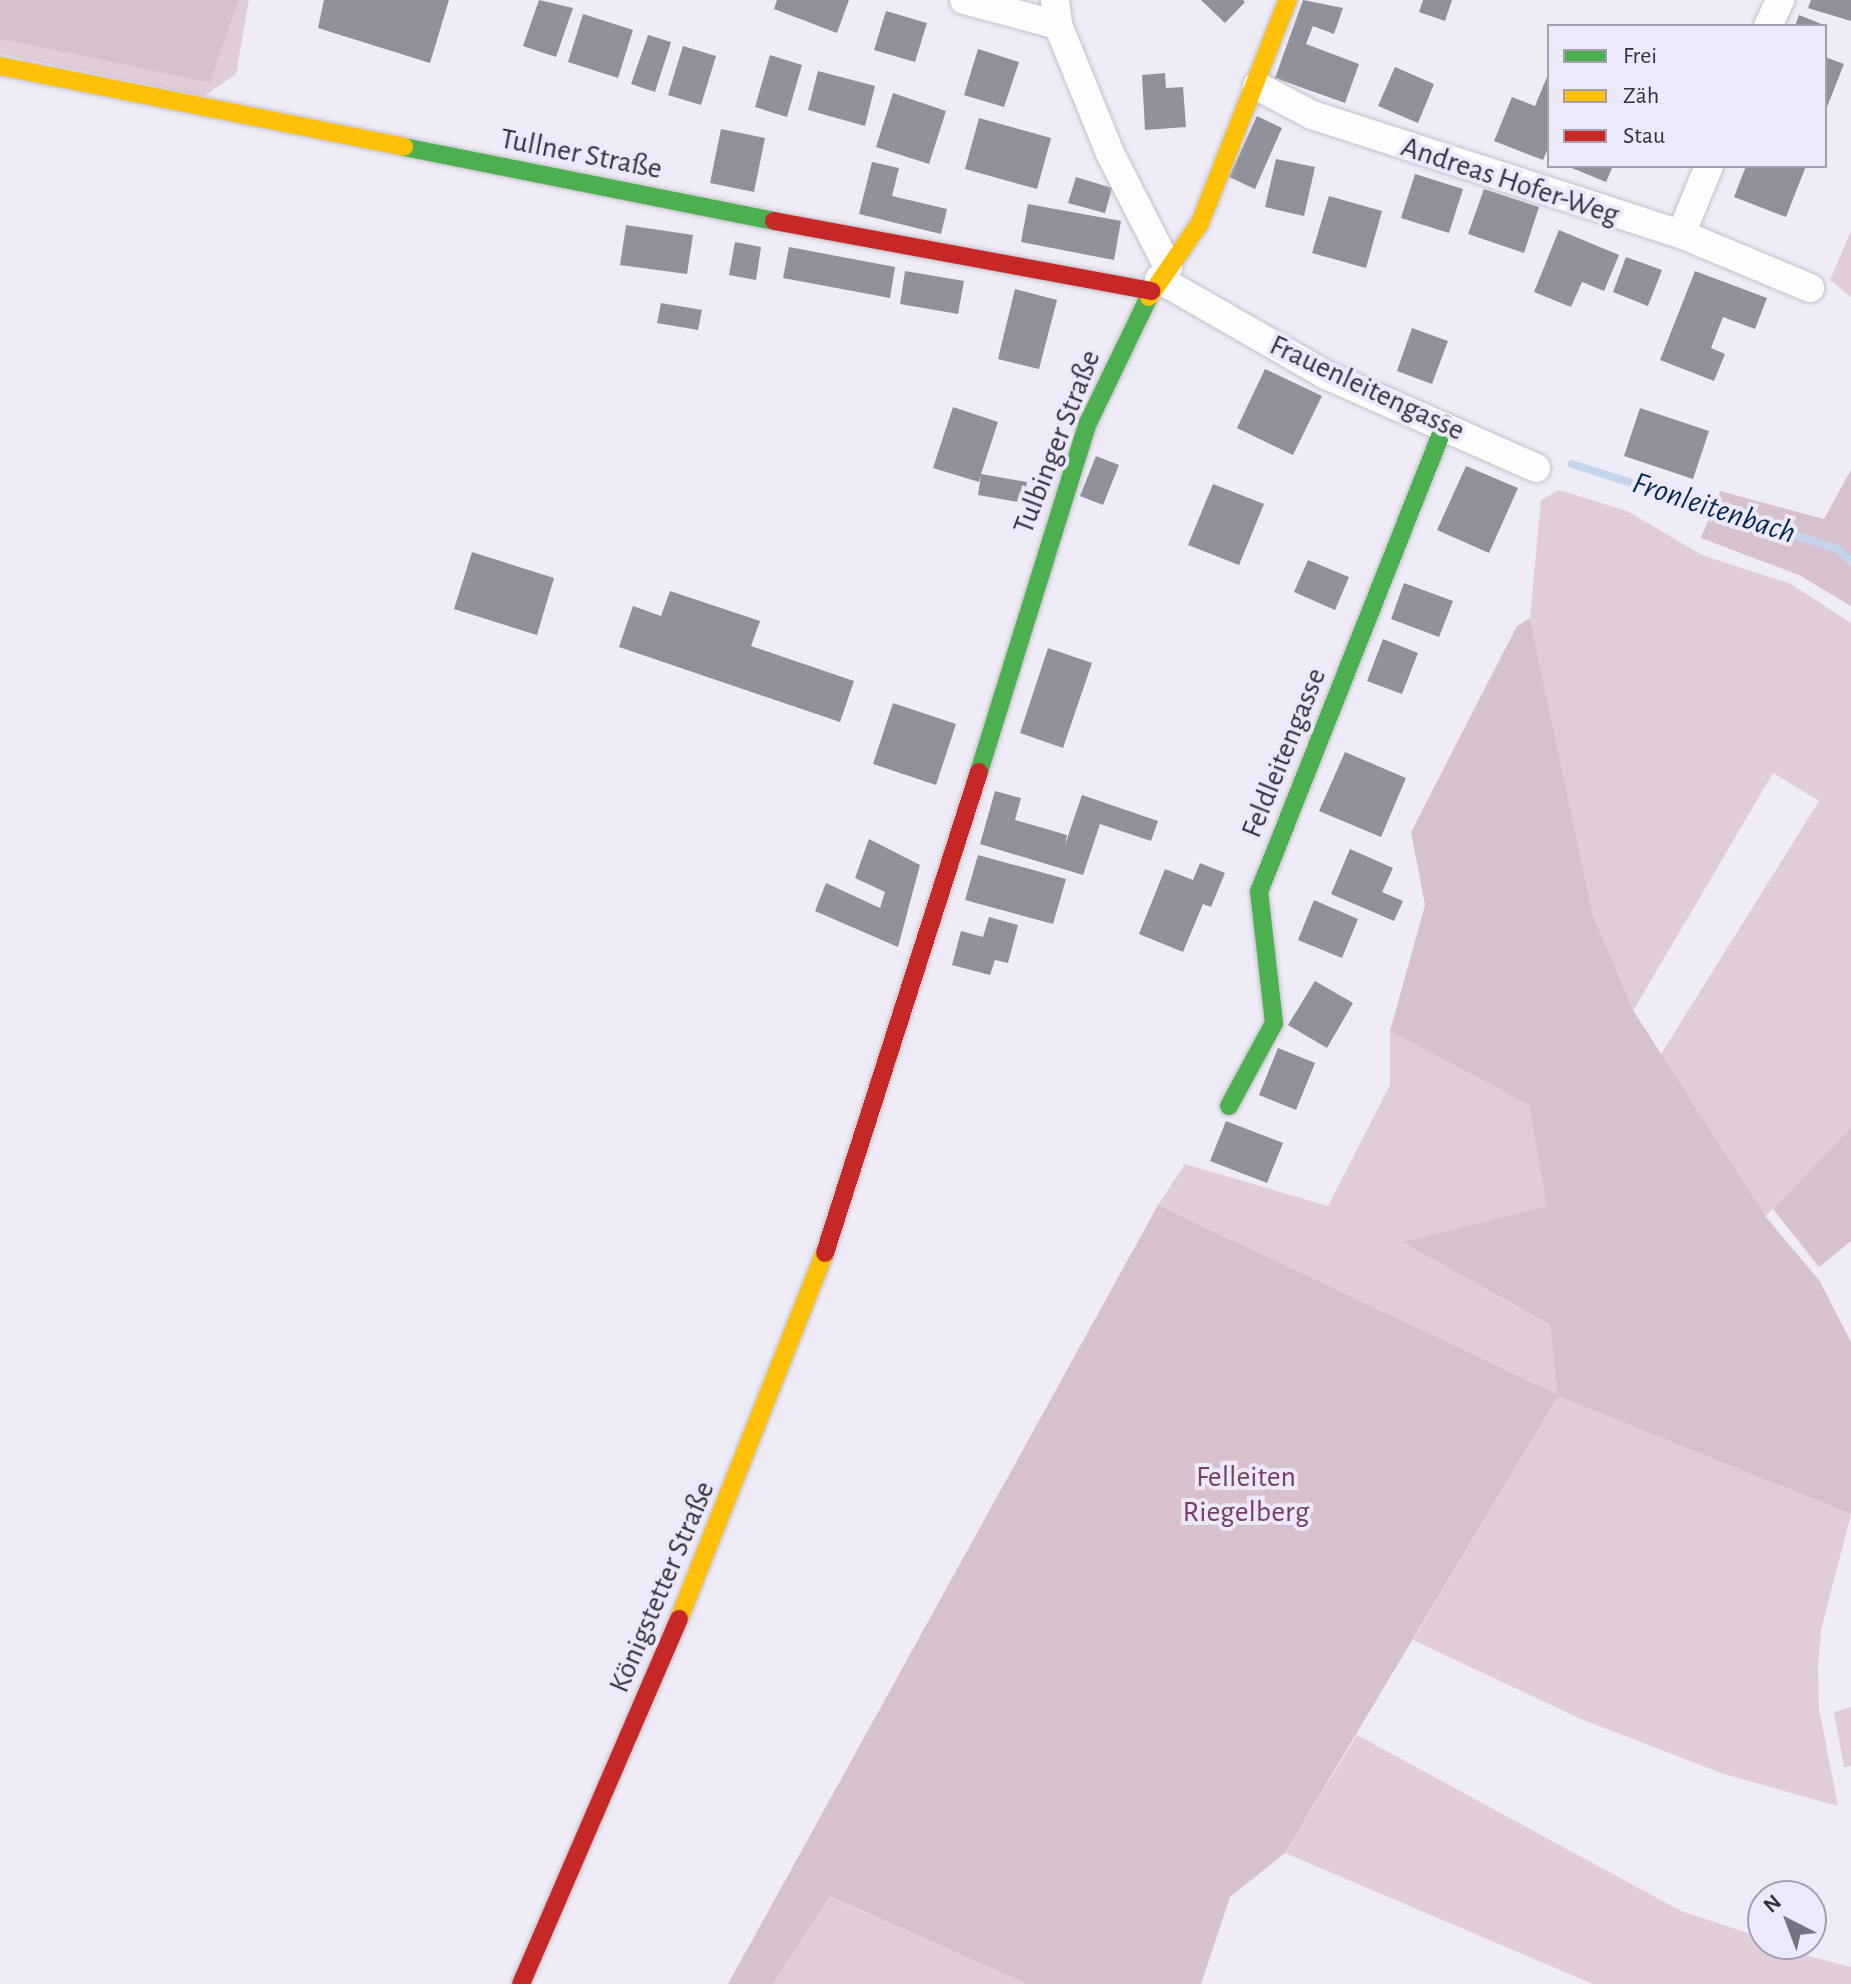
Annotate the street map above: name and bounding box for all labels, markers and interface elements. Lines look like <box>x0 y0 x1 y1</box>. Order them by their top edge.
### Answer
legend <box>1547 24 1827 168</box>
text: Frei <box>1623 44 1657 68</box>
text: Zäh <box>1623 84 1659 108</box>
street label: Tullner Straße <box>497 121 665 187</box>
text: Stau <box>1623 124 1665 148</box>
street label: Andreas Hofer-Weg <box>1397 129 1623 233</box>
street label: Frauenleitengasse <box>1264 327 1470 449</box>
street label: Tulbinger Straße <box>1005 345 1109 539</box>
water label: Fronleitenbach <box>1628 464 1800 552</box>
street label: Feldleitengasse <box>1234 663 1334 843</box>
park label: Felleiten Riegelberg <box>1183 1459 1309 1530</box>
street label: Königstetter Straße <box>601 1476 723 1698</box>
north arrow <box>1747 1880 1827 1960</box>
text: N <box>1759 1890 1785 1917</box>

